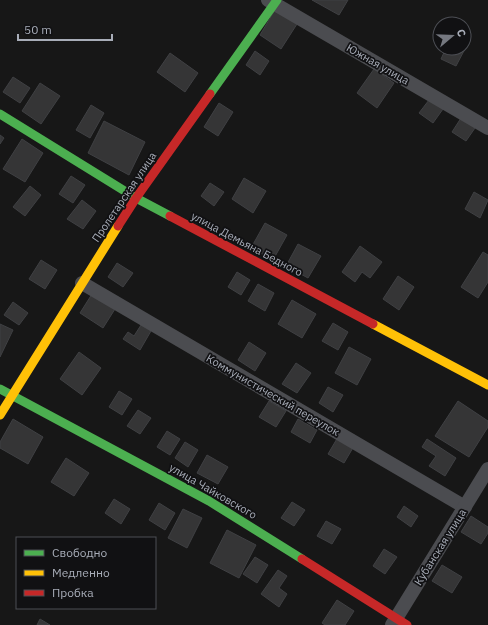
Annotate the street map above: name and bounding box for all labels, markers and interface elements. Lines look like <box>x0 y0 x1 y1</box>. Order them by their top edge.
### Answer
scale bar <box>18 16 112 42</box>
north arrow <box>432 16 472 56</box>
text: 50 m <box>24 22 52 37</box>
text: С <box>454 27 469 38</box>
street label: Южная улица <box>344 40 412 88</box>
street label: Пролетарская улица <box>89 149 159 245</box>
street label: улица Демьяна Бедного <box>189 209 305 279</box>
street label: Коммунистический переулок <box>204 351 342 439</box>
street label: улица Чайковского <box>167 460 259 522</box>
street label: Кубанская улица <box>411 506 469 588</box>
legend <box>16 537 156 609</box>
text: Свободно <box>52 545 108 560</box>
text: Медленно <box>52 565 110 580</box>
text: Пробка <box>52 585 94 600</box>

